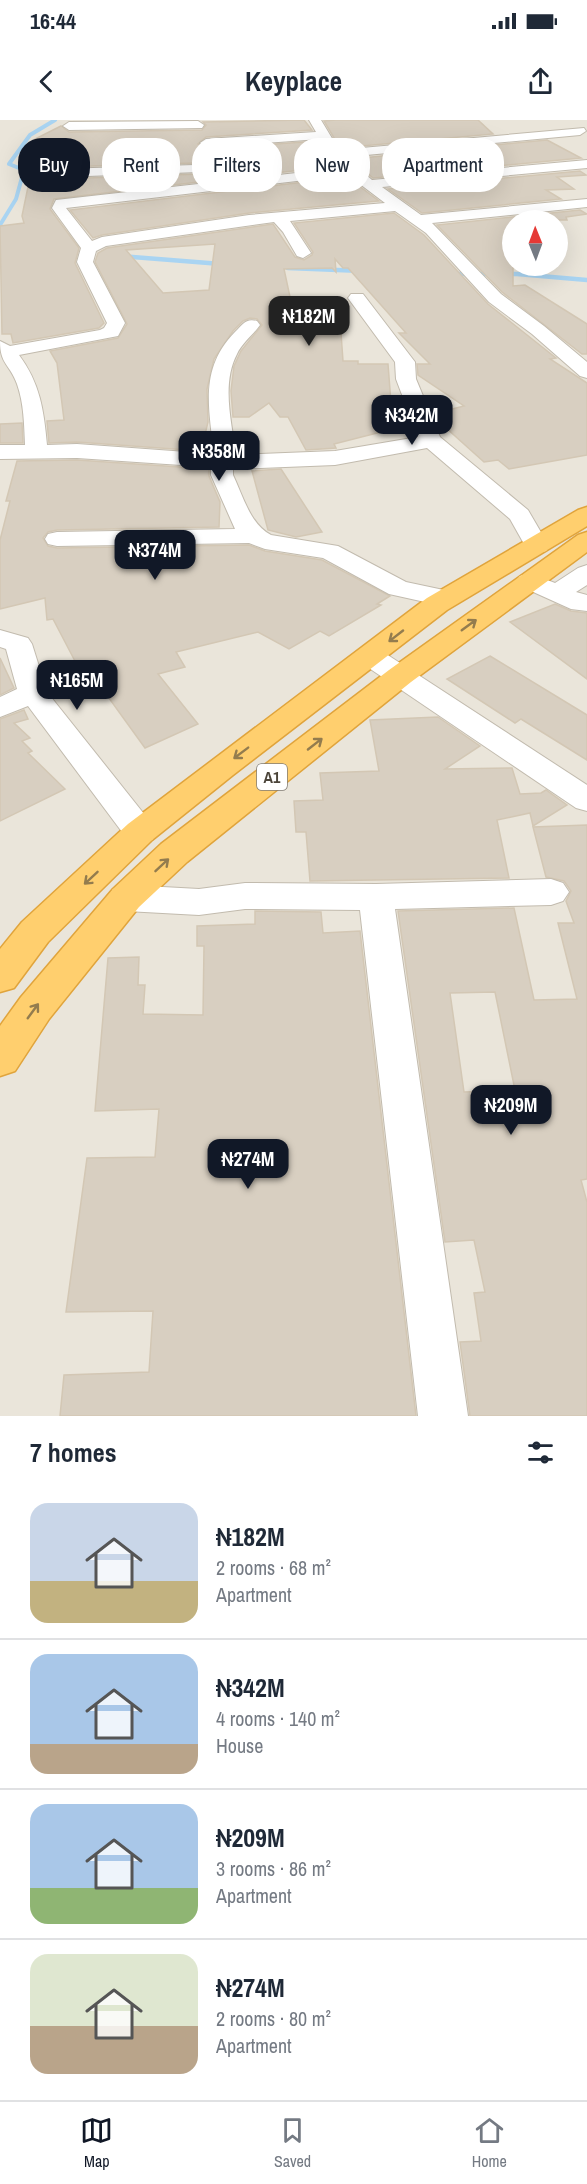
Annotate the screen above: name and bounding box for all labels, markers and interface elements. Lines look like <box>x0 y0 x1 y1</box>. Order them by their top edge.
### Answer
text: 16:44 <box>30 6 76 36</box>
text: Keyplace <box>245 63 342 99</box>
icon: back <box>30 65 63 98</box>
icon: share <box>524 65 557 98</box>
chip: Buy <box>18 138 90 192</box>
chip: Rent <box>102 138 180 192</box>
chip: Filters <box>192 138 282 192</box>
chip: New <box>294 138 370 192</box>
chip: Apartment <box>382 138 504 192</box>
north arrow <box>502 210 568 276</box>
map controls <box>502 210 568 276</box>
pin: ₦182M <box>267 296 351 347</box>
text: ₦182M <box>283 302 335 329</box>
pin: ₦342M <box>370 395 454 446</box>
text: ₦342M <box>386 401 438 428</box>
pin: ₦358M <box>177 431 261 482</box>
text: ₦358M <box>193 437 245 464</box>
pin: ₦374M <box>113 530 197 581</box>
text: ₦374M <box>129 536 181 563</box>
one-way arrow <box>461 619 477 631</box>
one-way arrow <box>388 629 404 642</box>
pin: ₦165M <box>35 660 119 711</box>
text: ₦165M <box>51 666 103 693</box>
one-way arrow <box>306 737 322 750</box>
one-way arrow <box>233 747 249 760</box>
road number: A1 <box>257 764 287 790</box>
one-way arrow <box>154 857 169 872</box>
one-way arrow <box>83 871 98 885</box>
one-way arrow <box>27 1004 40 1020</box>
pin: ₦209M <box>469 1085 553 1136</box>
text: ₦209M <box>485 1091 537 1118</box>
pin: ₦274M <box>206 1139 290 1190</box>
text: ₦274M <box>222 1145 274 1172</box>
text: 7 homes <box>30 1435 117 1470</box>
icon: filters <box>524 1436 557 1469</box>
text: ₦182M <box>216 1519 285 1554</box>
icon: home <box>78 1527 150 1599</box>
text: 2 rooms · 68 m² <box>216 1554 331 1581</box>
text: Apartment <box>216 1581 292 1608</box>
text: ₦342M <box>216 1670 285 1705</box>
icon: home <box>78 1678 150 1750</box>
text: 4 rooms · 140 m² <box>216 1705 340 1732</box>
text: House <box>216 1732 263 1759</box>
text: ₦209M <box>216 1820 285 1855</box>
icon: home <box>78 1828 150 1900</box>
text: 3 rooms · 86 m² <box>216 1855 331 1882</box>
text: Apartment <box>216 1882 292 1909</box>
text: ₦274M <box>216 1970 285 2005</box>
icon: home <box>78 1978 150 2050</box>
text: 2 rooms · 80 m² <box>216 2005 331 2032</box>
text: Apartment <box>216 2032 292 2059</box>
tab: Map <box>80 2114 113 2172</box>
tab: Saved <box>274 2114 311 2172</box>
tab: Home <box>472 2114 507 2172</box>

